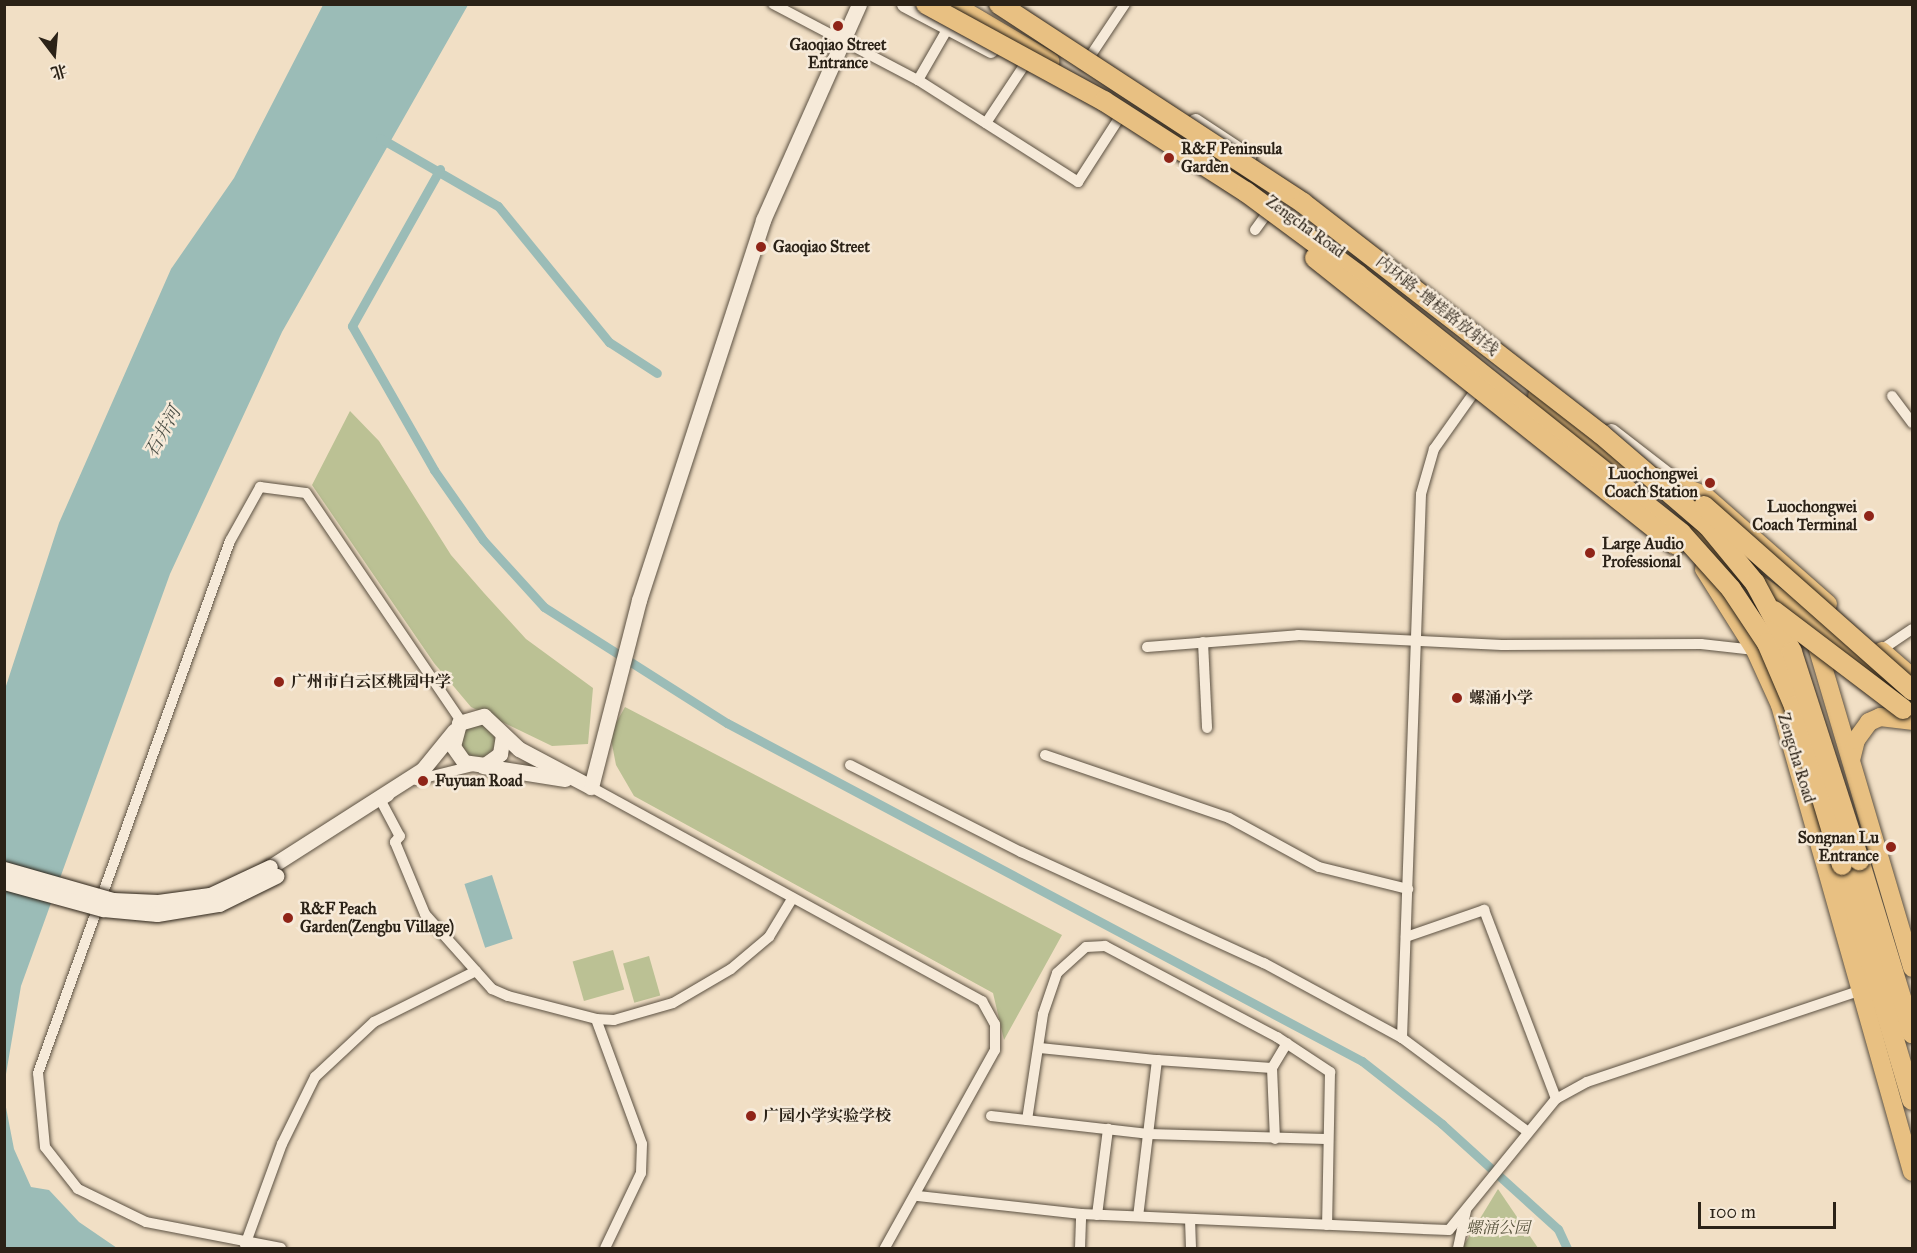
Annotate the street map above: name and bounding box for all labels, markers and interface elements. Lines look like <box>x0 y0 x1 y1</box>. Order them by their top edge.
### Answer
marker: Gaoqiao Street Entrance <box>831 19 845 33</box>
north arrow <box>24 24 84 84</box>
place label: Gaoqiao Street Entrance <box>790 35 886 73</box>
text: 北 <box>49 60 69 83</box>
place label: R&F Peninsula Garden <box>1181 139 1282 177</box>
marker: R&F Peninsula Garden <box>1162 151 1176 165</box>
street label: Zengcha Road <box>1262 192 1348 262</box>
place label: Gaoqiao Street <box>773 237 870 257</box>
marker: Gaoqiao Street <box>754 240 768 254</box>
street label: 内环路-增槎路放射线 <box>1372 252 1502 360</box>
water label: 石井河 <box>140 403 186 461</box>
place label: Luochongwei Coach Station <box>1605 464 1698 502</box>
marker: Luochongwei Coach Station <box>1703 476 1717 490</box>
place label: Luochongwei Coach Terminal <box>1752 497 1857 535</box>
marker: Luochongwei Coach Terminal <box>1862 509 1876 523</box>
place label: Large Audio Professional <box>1602 534 1684 572</box>
marker: Large Audio Professional <box>1583 546 1597 560</box>
place label: 广州市白云区桃园中学 <box>291 672 451 692</box>
marker: 广州市白云区桃园中学 <box>272 675 286 689</box>
place label: 螺涌小学 <box>1469 688 1533 708</box>
marker: 螺涌小学 <box>1450 691 1464 705</box>
street label: Zengcha Road <box>1773 711 1819 805</box>
place label: Fuyuan Road <box>435 771 523 791</box>
marker: Fuyuan Road <box>416 774 430 788</box>
place label: Songnan Lu Entrance <box>1798 828 1879 866</box>
marker: Songnan Lu Entrance <box>1884 840 1898 854</box>
place label: R&F Peach Garden(Zengbu Village) <box>300 899 454 937</box>
marker: R&F Peach Garden(Zengbu Village) <box>281 911 295 925</box>
place label: 广园小学实验学校 <box>763 1106 891 1126</box>
marker: 广园小学实验学校 <box>744 1109 758 1123</box>
scale bar <box>1701 1190 1839 1228</box>
text: 100 m <box>1709 1201 1756 1223</box>
park label: 螺涌公园 <box>1466 1218 1530 1238</box>

